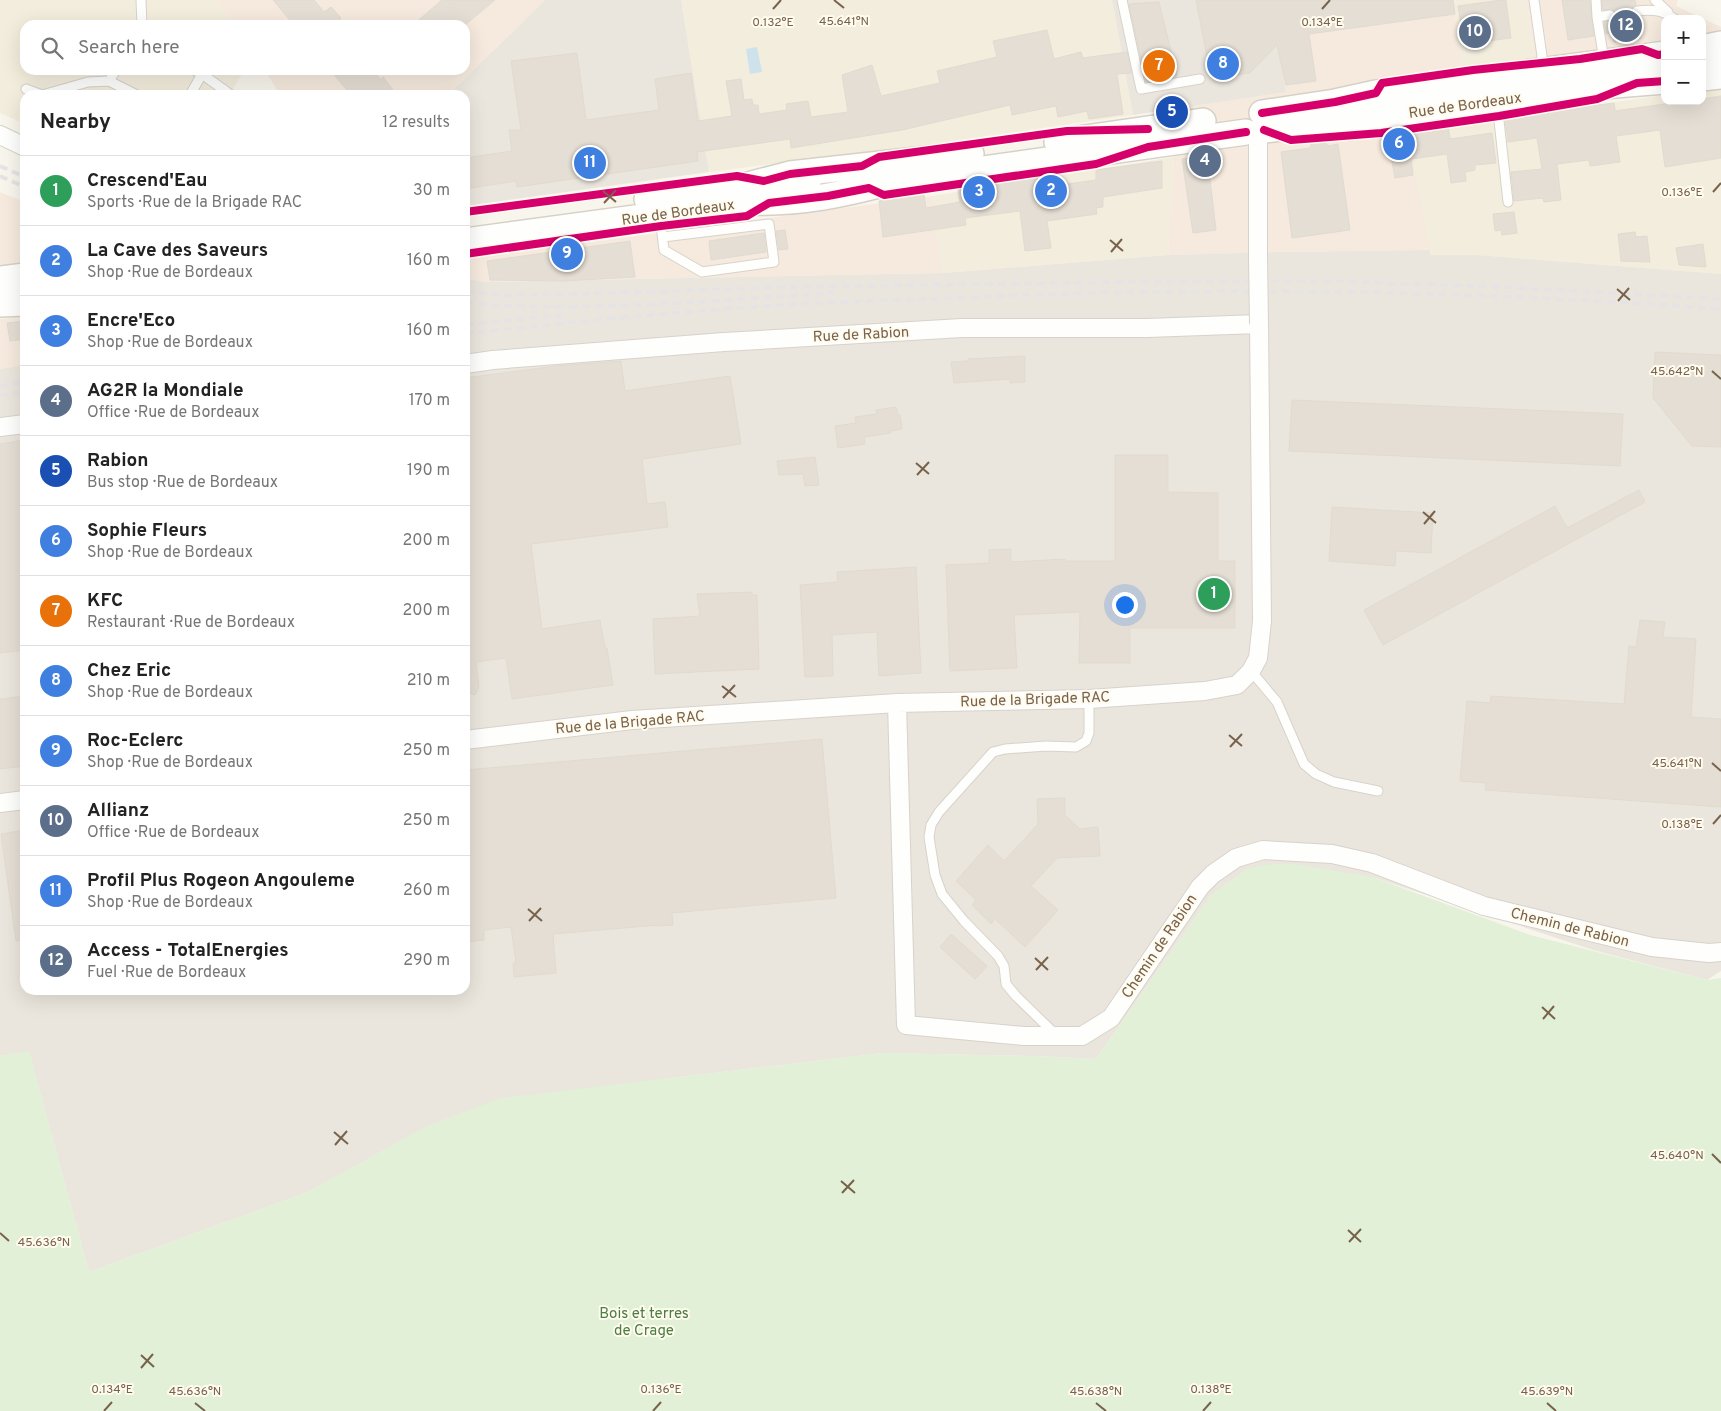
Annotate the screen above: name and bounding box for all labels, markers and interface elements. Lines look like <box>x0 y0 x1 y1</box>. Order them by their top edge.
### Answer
pin: 12 <box>1610 7 1642 45</box>
pin: 10 <box>1459 13 1491 51</box>
text: 45.641°N <box>819 14 869 30</box>
text: 0.132°E <box>752 15 794 31</box>
text: 0.134°E <box>1301 15 1343 31</box>
map controls <box>1661 15 1706 105</box>
button: + <box>1661 15 1706 60</box>
search box <box>20 20 470 75</box>
icon: search <box>38 34 66 62</box>
text: Search here <box>78 36 180 60</box>
pin: 8 <box>1207 45 1239 83</box>
pin: 7 <box>1143 47 1175 85</box>
button: − <box>1661 60 1706 105</box>
street label: Rue de Bordeaux <box>1407 89 1523 124</box>
pin: 5 <box>1156 93 1188 131</box>
text: Nearby <box>40 109 111 136</box>
text: 12 results <box>382 113 450 133</box>
pin: 6 <box>1383 125 1415 163</box>
pin: 4 <box>1189 142 1221 180</box>
pin: 11 <box>574 144 606 182</box>
text: Crescend'Eau <box>87 169 208 193</box>
pin: 2 <box>1035 172 1067 210</box>
pin: 3 <box>963 173 995 211</box>
text: 1 <box>53 181 59 201</box>
text: 30 m <box>413 181 450 201</box>
text: 0.136°E <box>1661 185 1703 201</box>
text: Sports · Rue de la Brigade RAC <box>87 193 302 213</box>
street label: Rue de Bordeaux <box>620 196 736 231</box>
pin: 9 <box>551 235 583 273</box>
text: La Cave des Saveurs <box>87 239 268 263</box>
text: 2 <box>51 251 61 271</box>
text: 160 m <box>407 251 450 271</box>
text: Shop · Rue de Bordeaux <box>87 263 253 283</box>
text: Encre'Eco <box>87 309 175 333</box>
text: 3 <box>51 321 61 341</box>
text: 160 m <box>407 321 450 341</box>
street label: Rue de Rabion <box>812 323 910 348</box>
text: Shop · Rue de Bordeaux <box>87 333 253 353</box>
text: 45.642°N <box>1651 364 1703 380</box>
text: AG2R la Mondiale <box>87 379 244 403</box>
text: 4 <box>51 391 61 411</box>
text: 170 m <box>409 391 450 411</box>
text: Office · Rue de Bordeaux <box>87 403 259 423</box>
text: Rabion <box>87 449 148 473</box>
text: 5 <box>51 461 61 481</box>
text: 190 m <box>407 461 450 481</box>
text: Bus stop · Rue de Bordeaux <box>87 473 278 493</box>
text: Sophie Fleurs <box>87 519 207 543</box>
text: 6 <box>51 531 61 551</box>
text: 200 m <box>402 531 450 551</box>
text: Shop · Rue de Bordeaux <box>87 543 253 563</box>
pin: 1 <box>1198 575 1230 613</box>
text: KFC <box>87 589 123 613</box>
your location <box>1112 592 1138 618</box>
text: 7 <box>52 601 60 621</box>
text: 200 m <box>402 601 450 621</box>
text: Restaurant · Rue de Bordeaux <box>87 613 295 633</box>
text: Chez Eric <box>87 659 171 683</box>
text: 8 <box>51 671 61 691</box>
text: 210 m <box>407 671 450 691</box>
text: Shop · Rue de Bordeaux <box>87 683 253 703</box>
street label: Rue de la Brigade RAC <box>960 688 1110 713</box>
street label: Rue de la Brigade RAC <box>555 707 706 739</box>
text: Roc-Eclerc <box>87 729 184 753</box>
text: 9 <box>51 741 61 761</box>
text: 250 m <box>403 741 450 761</box>
text: Shop · Rue de Bordeaux <box>87 753 253 773</box>
text: 45.641°N <box>1652 756 1702 772</box>
text: Allianz <box>87 799 149 823</box>
text: 10 <box>48 811 64 831</box>
text: 250 m <box>403 811 450 831</box>
text: 0.138°E <box>1661 817 1703 833</box>
text: Office · Rue de Bordeaux <box>87 823 259 843</box>
text: Profil Plus Rogeon Angouleme <box>87 869 355 893</box>
text: 11 <box>50 881 62 901</box>
text: 260 m <box>403 881 450 901</box>
street label: Chemin de Rabion <box>1118 891 1202 1003</box>
text: Shop · Rue de Bordeaux <box>87 893 253 913</box>
street label: Chemin de Rabion <box>1508 905 1631 952</box>
text: Access - TotalEnergies <box>87 939 289 963</box>
text: 12 <box>48 951 64 971</box>
text: 290 m <box>403 951 450 971</box>
text: Fuel · Rue de Bordeaux <box>87 963 246 983</box>
text: 45.640°N <box>1650 1148 1704 1164</box>
text: 45.636°N <box>18 1235 70 1251</box>
park label: Bois et terres de Crage <box>599 1305 689 1341</box>
text: 0.134°E <box>91 1382 133 1398</box>
text: 0.136°E <box>640 1382 682 1398</box>
text: 0.138°E <box>1190 1382 1232 1398</box>
text: 45.636°N <box>169 1384 221 1400</box>
text: 45.638°N <box>1070 1384 1122 1400</box>
text: 45.639°N <box>1521 1384 1573 1400</box>

